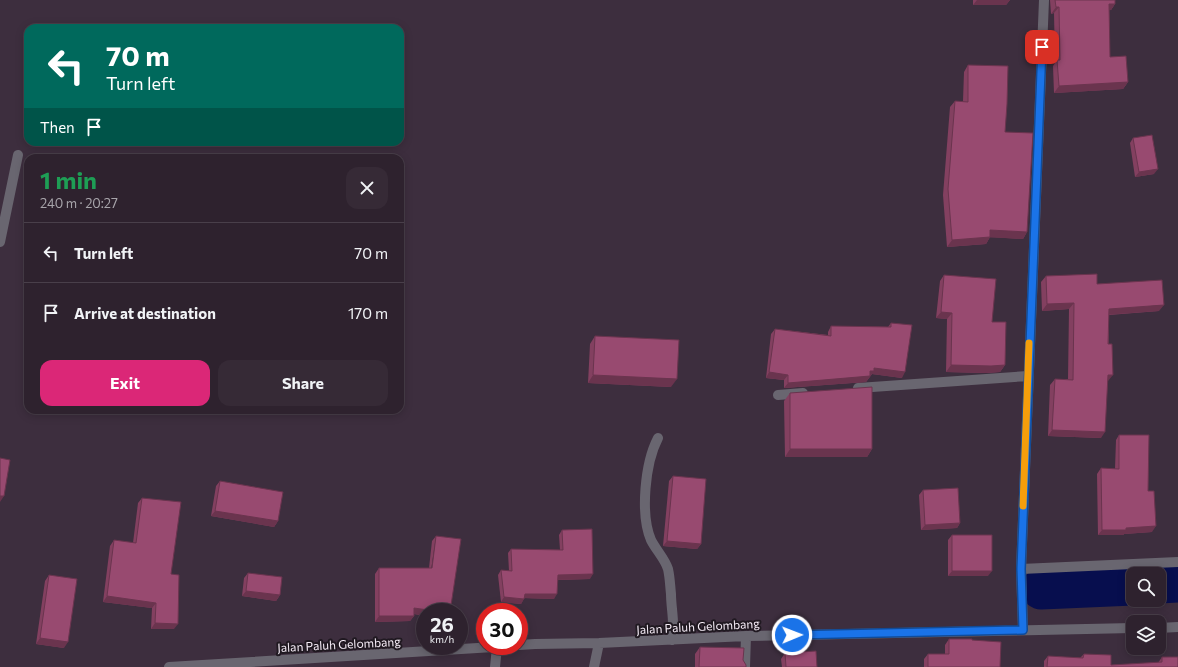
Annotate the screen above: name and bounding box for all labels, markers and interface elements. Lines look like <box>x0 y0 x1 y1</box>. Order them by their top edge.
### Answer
pin <box>1025 30 1059 64</box>
icon: arrive <box>1031 36 1053 58</box>
text: 70 m <box>106 38 170 72</box>
icon: left <box>40 40 92 92</box>
text: Turn left <box>106 72 175 94</box>
icon: arrive <box>83 116 105 138</box>
text: Then <box>40 118 75 136</box>
text: 1 min <box>40 165 97 194</box>
button: close <box>346 167 388 209</box>
text: 240 m · 20:27 <box>40 195 118 211</box>
icon: left <box>40 242 62 264</box>
text: Turn left <box>74 244 133 262</box>
text: 70 m <box>354 244 388 262</box>
icon: arrive <box>40 302 62 324</box>
text: Arrive at destination <box>74 304 216 322</box>
text: 170 m <box>348 304 388 322</box>
button: Exit <box>40 360 210 406</box>
button: Share <box>218 360 388 406</box>
map controls <box>1126 567 1166 655</box>
button: search <box>1126 567 1166 607</box>
speed limit sign: 30 <box>476 603 528 655</box>
text: 26 <box>430 612 454 636</box>
position arrow <box>771 614 813 656</box>
button: layers <box>1126 615 1166 655</box>
street label: Jalan Paluh Gelombang <box>636 616 761 637</box>
text: km/h <box>430 633 454 645</box>
street label: Jalan Paluh Gelombang <box>277 634 402 655</box>

